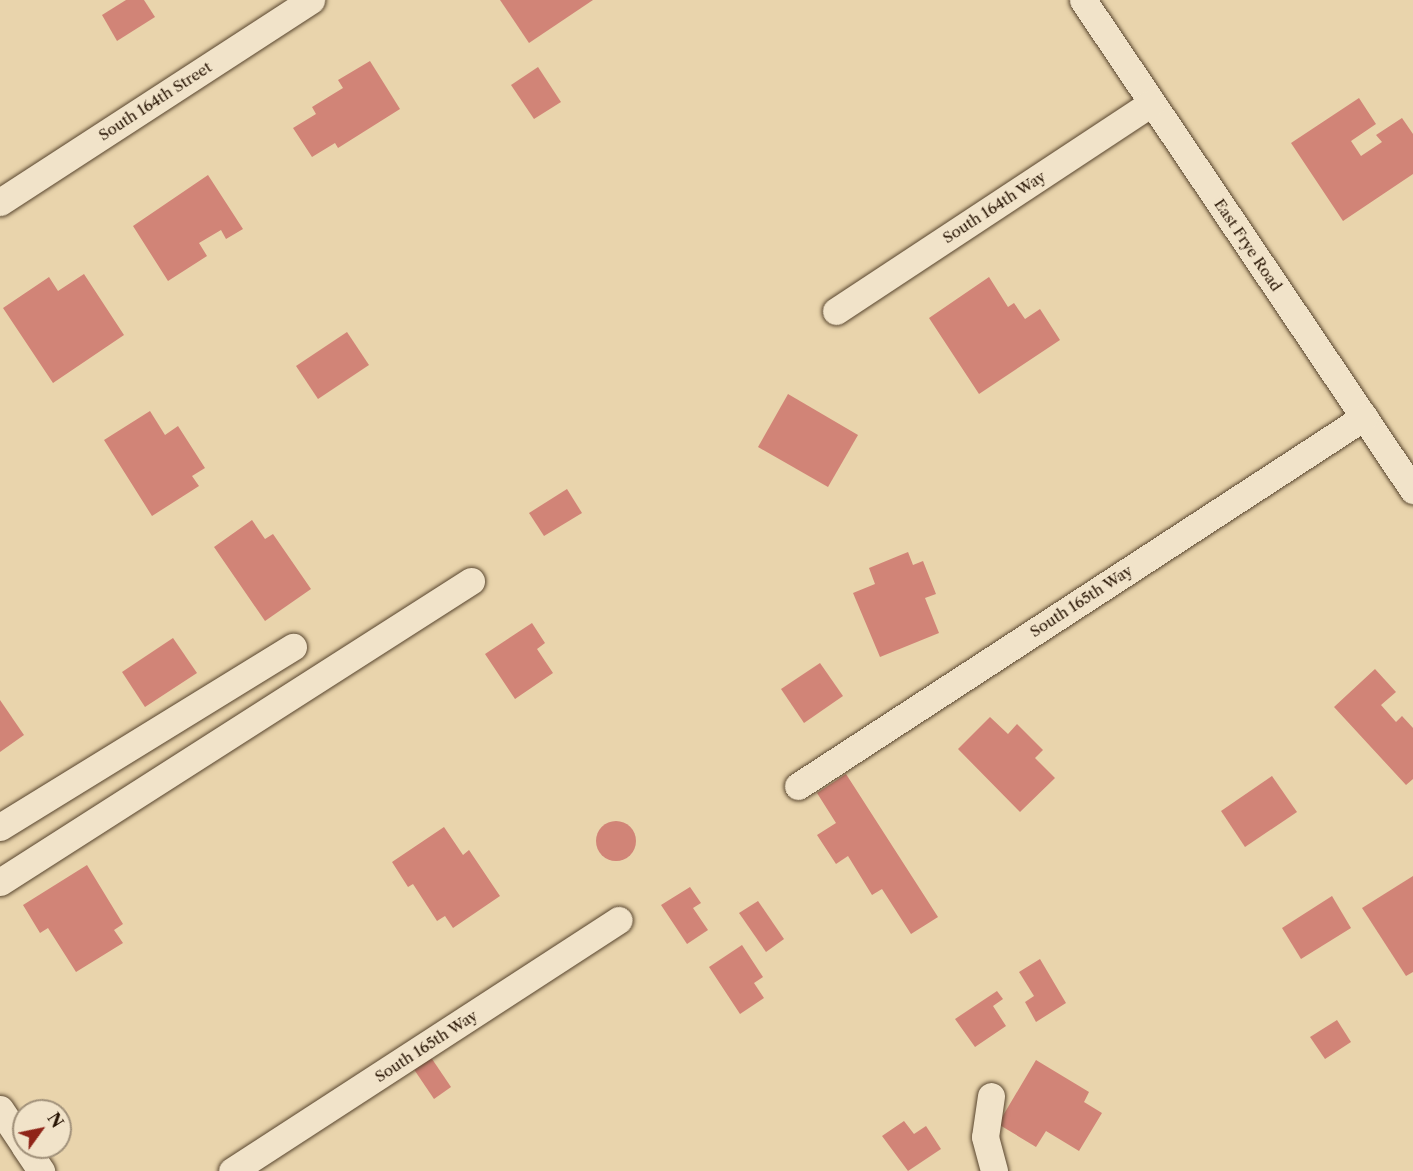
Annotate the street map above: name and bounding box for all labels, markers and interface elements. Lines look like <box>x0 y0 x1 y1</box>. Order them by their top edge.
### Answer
street label: South 164th Street <box>95 58 215 144</box>
street label: South 164th Way <box>939 167 1049 247</box>
street label: East Frye Road <box>1210 195 1286 295</box>
street label: South 165th Way <box>1026 561 1136 641</box>
street label: South 165th Way <box>371 1006 481 1086</box>
north arrow <box>12 1099 72 1159</box>
text: N <box>43 1109 68 1132</box>

